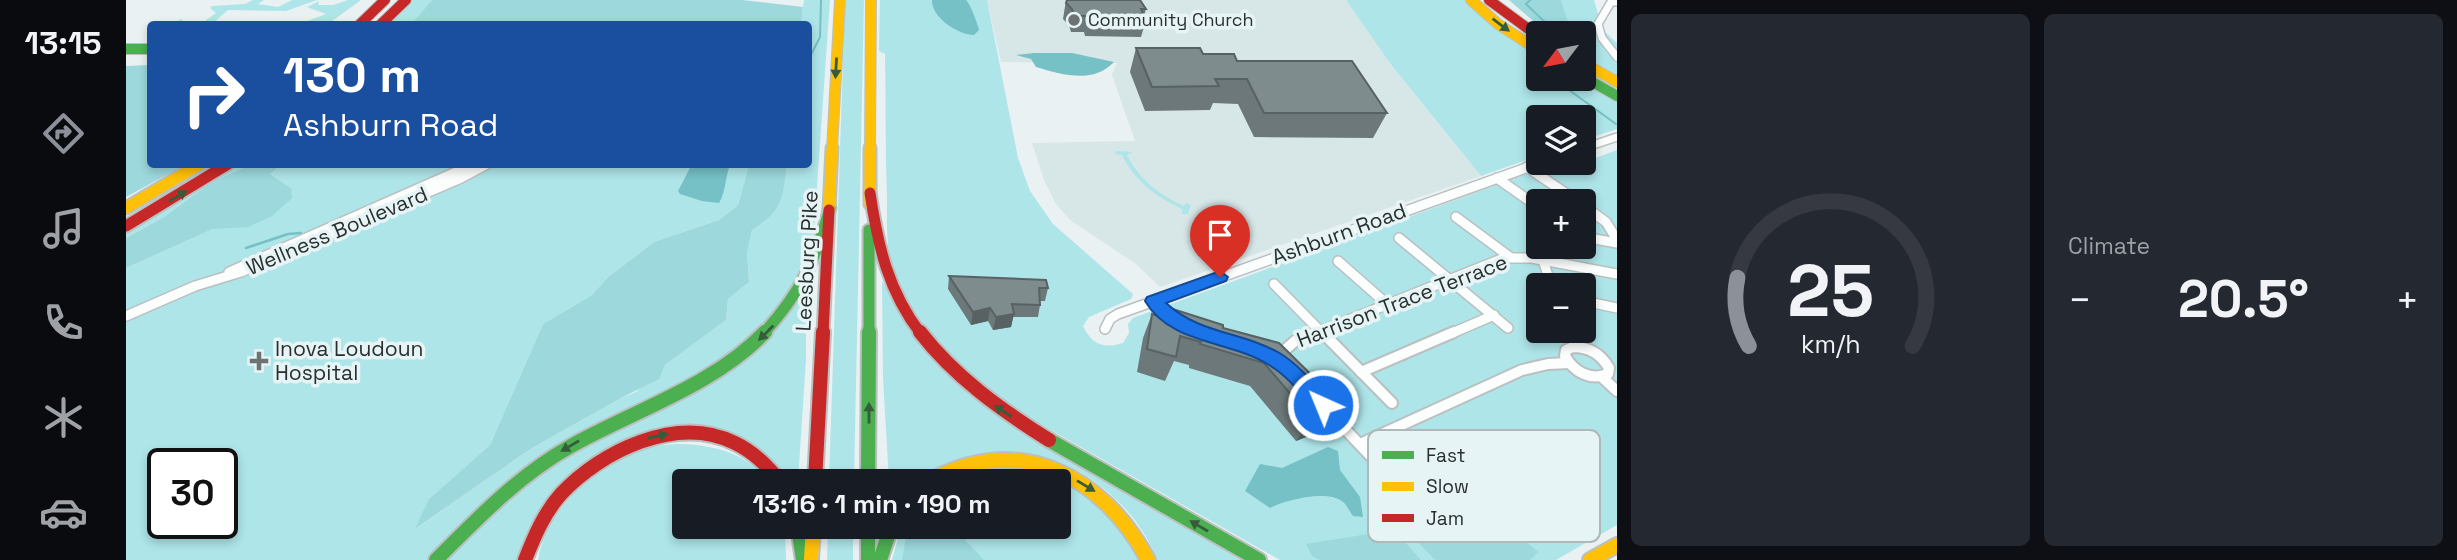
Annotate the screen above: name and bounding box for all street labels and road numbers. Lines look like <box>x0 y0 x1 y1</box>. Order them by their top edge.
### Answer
street label: Wellness Boulevard <box>242 180 432 281</box>
street label: Leesburg Pike <box>789 190 824 332</box>
street label: Ashburn Road <box>1268 197 1410 270</box>
street label: Harrison Trace Terrace <box>1293 248 1511 353</box>

